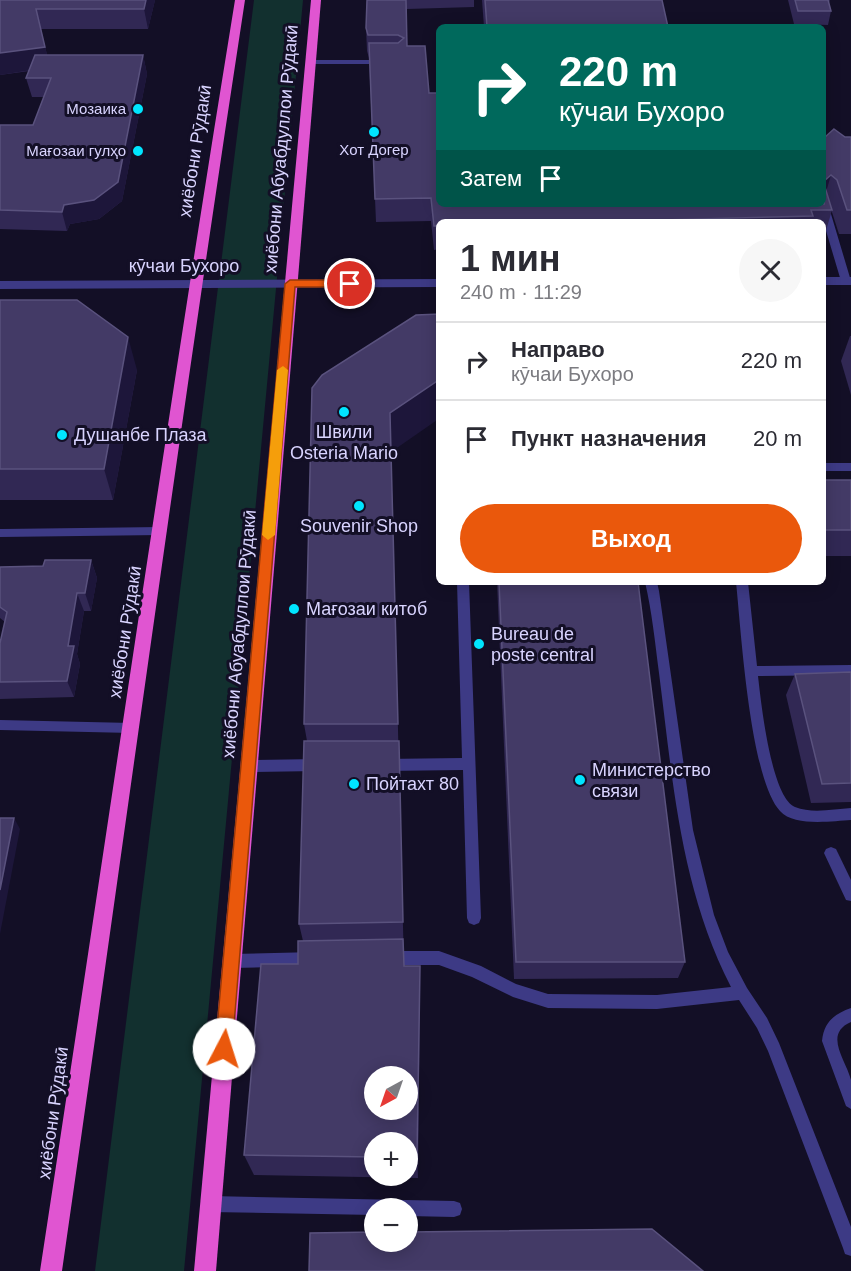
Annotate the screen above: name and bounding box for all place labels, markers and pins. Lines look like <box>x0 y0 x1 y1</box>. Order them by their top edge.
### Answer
place label: Мозаика <box>66 100 127 117</box>
marker: Мозаика <box>131 102 145 116</box>
marker: Хот Догер <box>367 125 381 139</box>
place label: Хот Догер <box>339 141 409 158</box>
place label: Мағозаи гулҳо <box>26 142 126 159</box>
marker: Мағозаи гулҳо <box>131 144 145 158</box>
pin <box>324 258 375 309</box>
marker: Швили Osteria Mario <box>337 405 351 419</box>
place label: Швили Osteria Mario <box>290 422 398 463</box>
place label: Душанбе Плаза <box>74 425 208 445</box>
marker: Душанбе Плаза <box>55 428 69 442</box>
marker: Souvenir Shop <box>352 499 366 513</box>
place label: Souvenir Shop <box>300 516 418 536</box>
place label: Мағозаи китоб <box>306 599 427 619</box>
marker: Мағозаи китоб <box>287 602 301 616</box>
place label: Bureau de poste central <box>491 624 594 665</box>
marker: Bureau de poste central <box>472 637 486 651</box>
place label: Министерство связи <box>592 760 711 801</box>
marker: Министерство связи <box>573 773 587 787</box>
place label: Пойтахт 80 <box>366 774 459 794</box>
marker: Пойтахт 80 <box>347 777 361 791</box>

